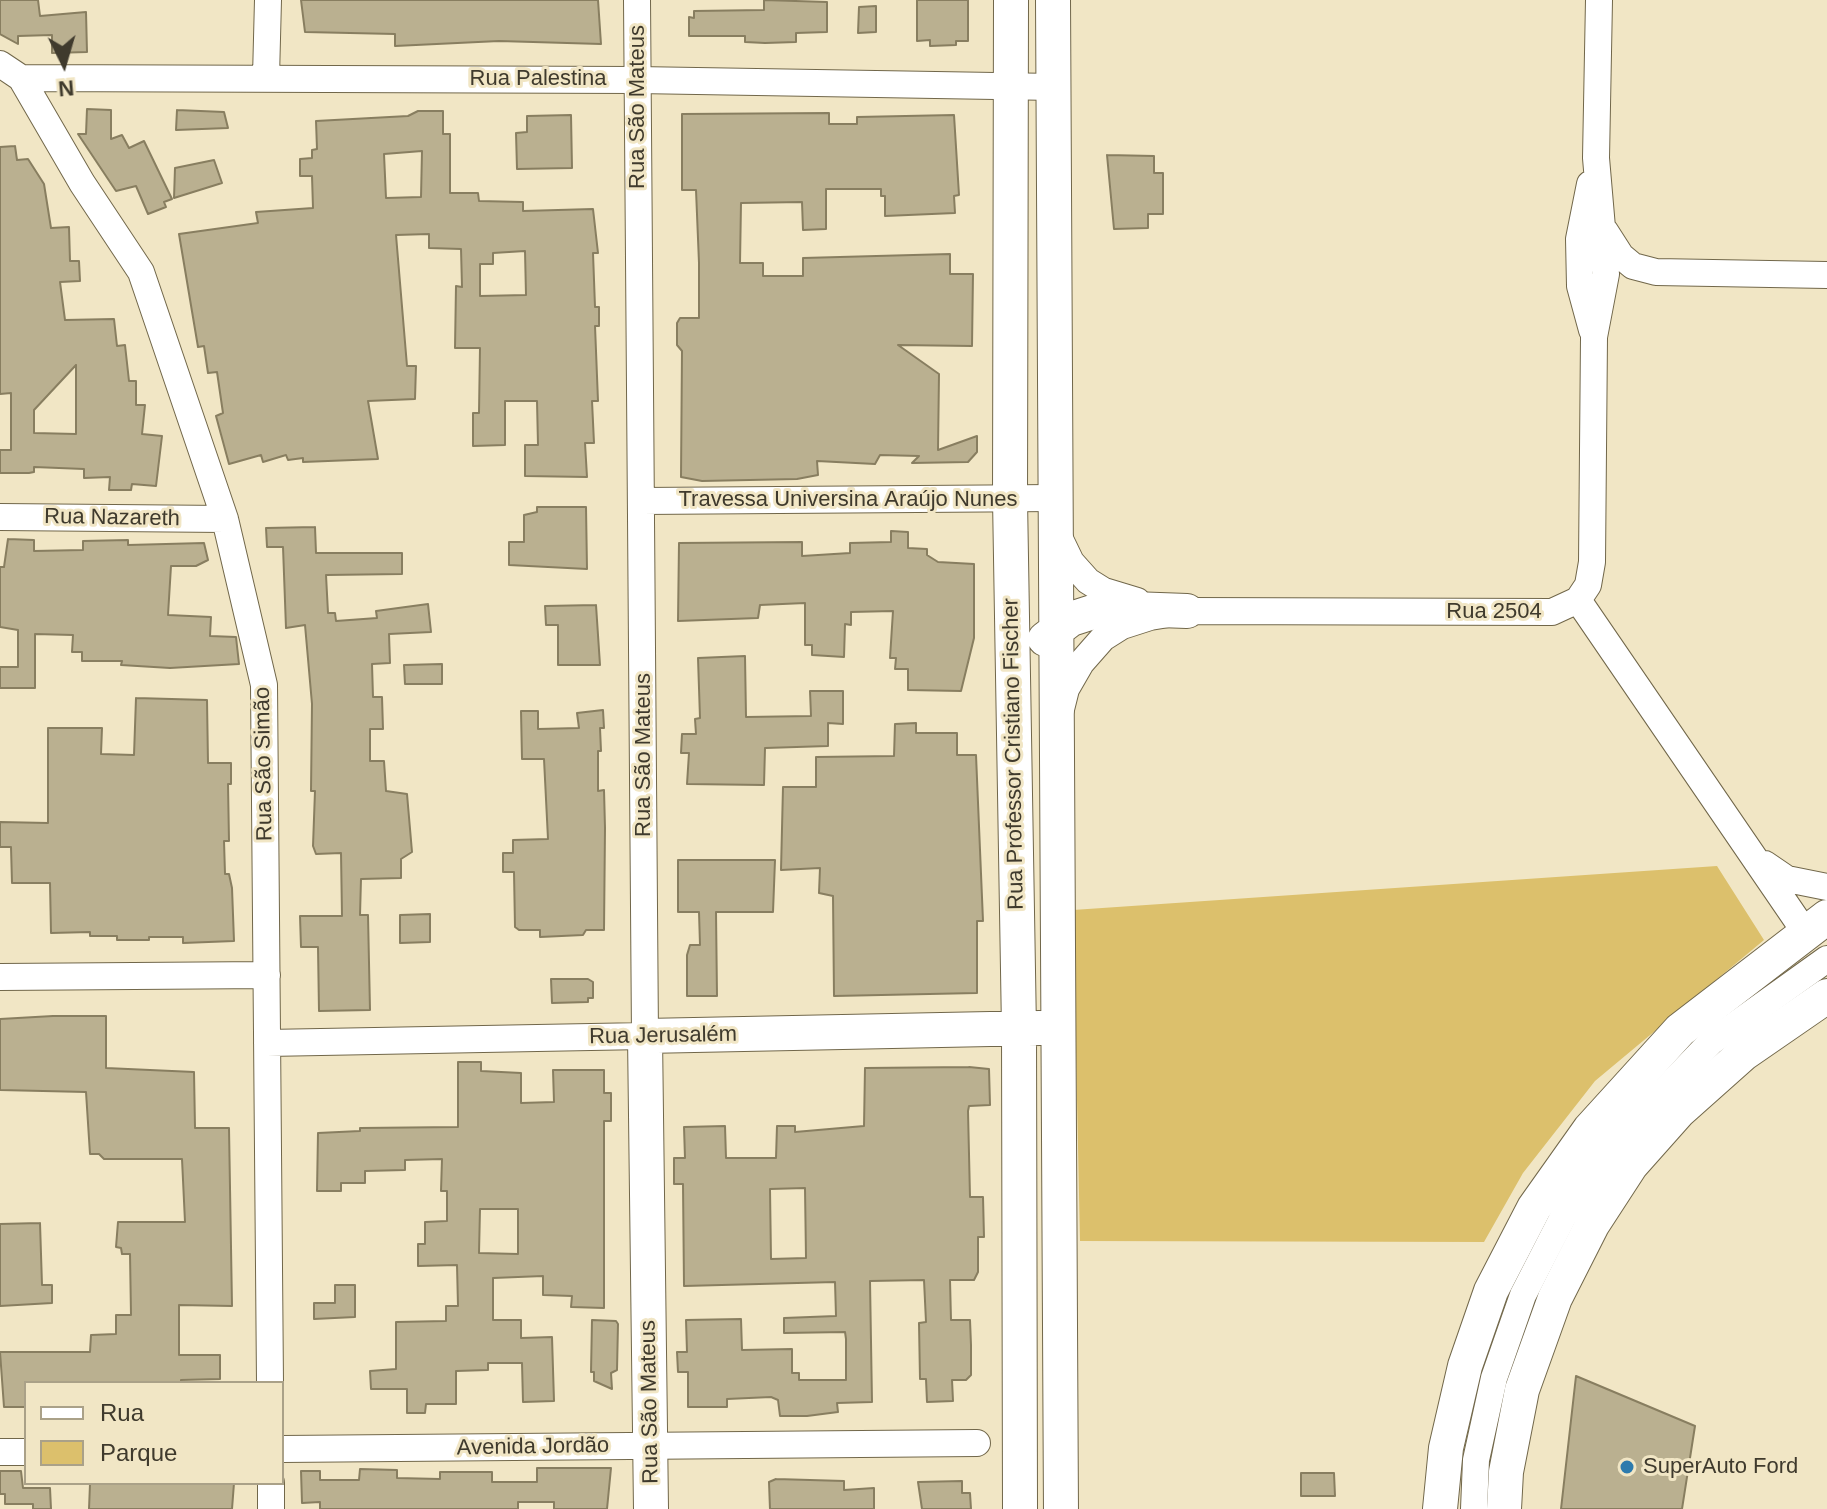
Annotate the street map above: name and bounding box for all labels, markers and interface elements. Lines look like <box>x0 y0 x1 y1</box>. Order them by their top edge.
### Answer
north arrow <box>24 24 104 104</box>
street label: Rua São Mateus <box>625 25 651 189</box>
street label: Rua Palestina <box>470 66 606 92</box>
text: N <box>57 75 75 102</box>
street label: Travessa Universina Araújo Nunes <box>678 487 1018 513</box>
street label: Rua Nazareth <box>44 504 180 532</box>
street label: Rua Professor Cristiano Fischer <box>998 598 1030 910</box>
street label: Rua 2504 <box>1446 599 1542 625</box>
street label: Rua São Mateus <box>631 673 657 837</box>
street label: Rua São Simão <box>249 687 279 841</box>
street label: Rua Jerusalém <box>589 1022 737 1050</box>
street label: Rua São Mateus <box>635 1320 665 1484</box>
legend <box>24 1381 284 1485</box>
text: Rua <box>100 1399 144 1426</box>
street label: Avenida Jordão <box>457 1432 609 1462</box>
text: Parque <box>100 1439 177 1466</box>
place label: SuperAuto Ford <box>1643 1454 1798 1480</box>
marker: SuperAuto Ford <box>1618 1458 1636 1476</box>

